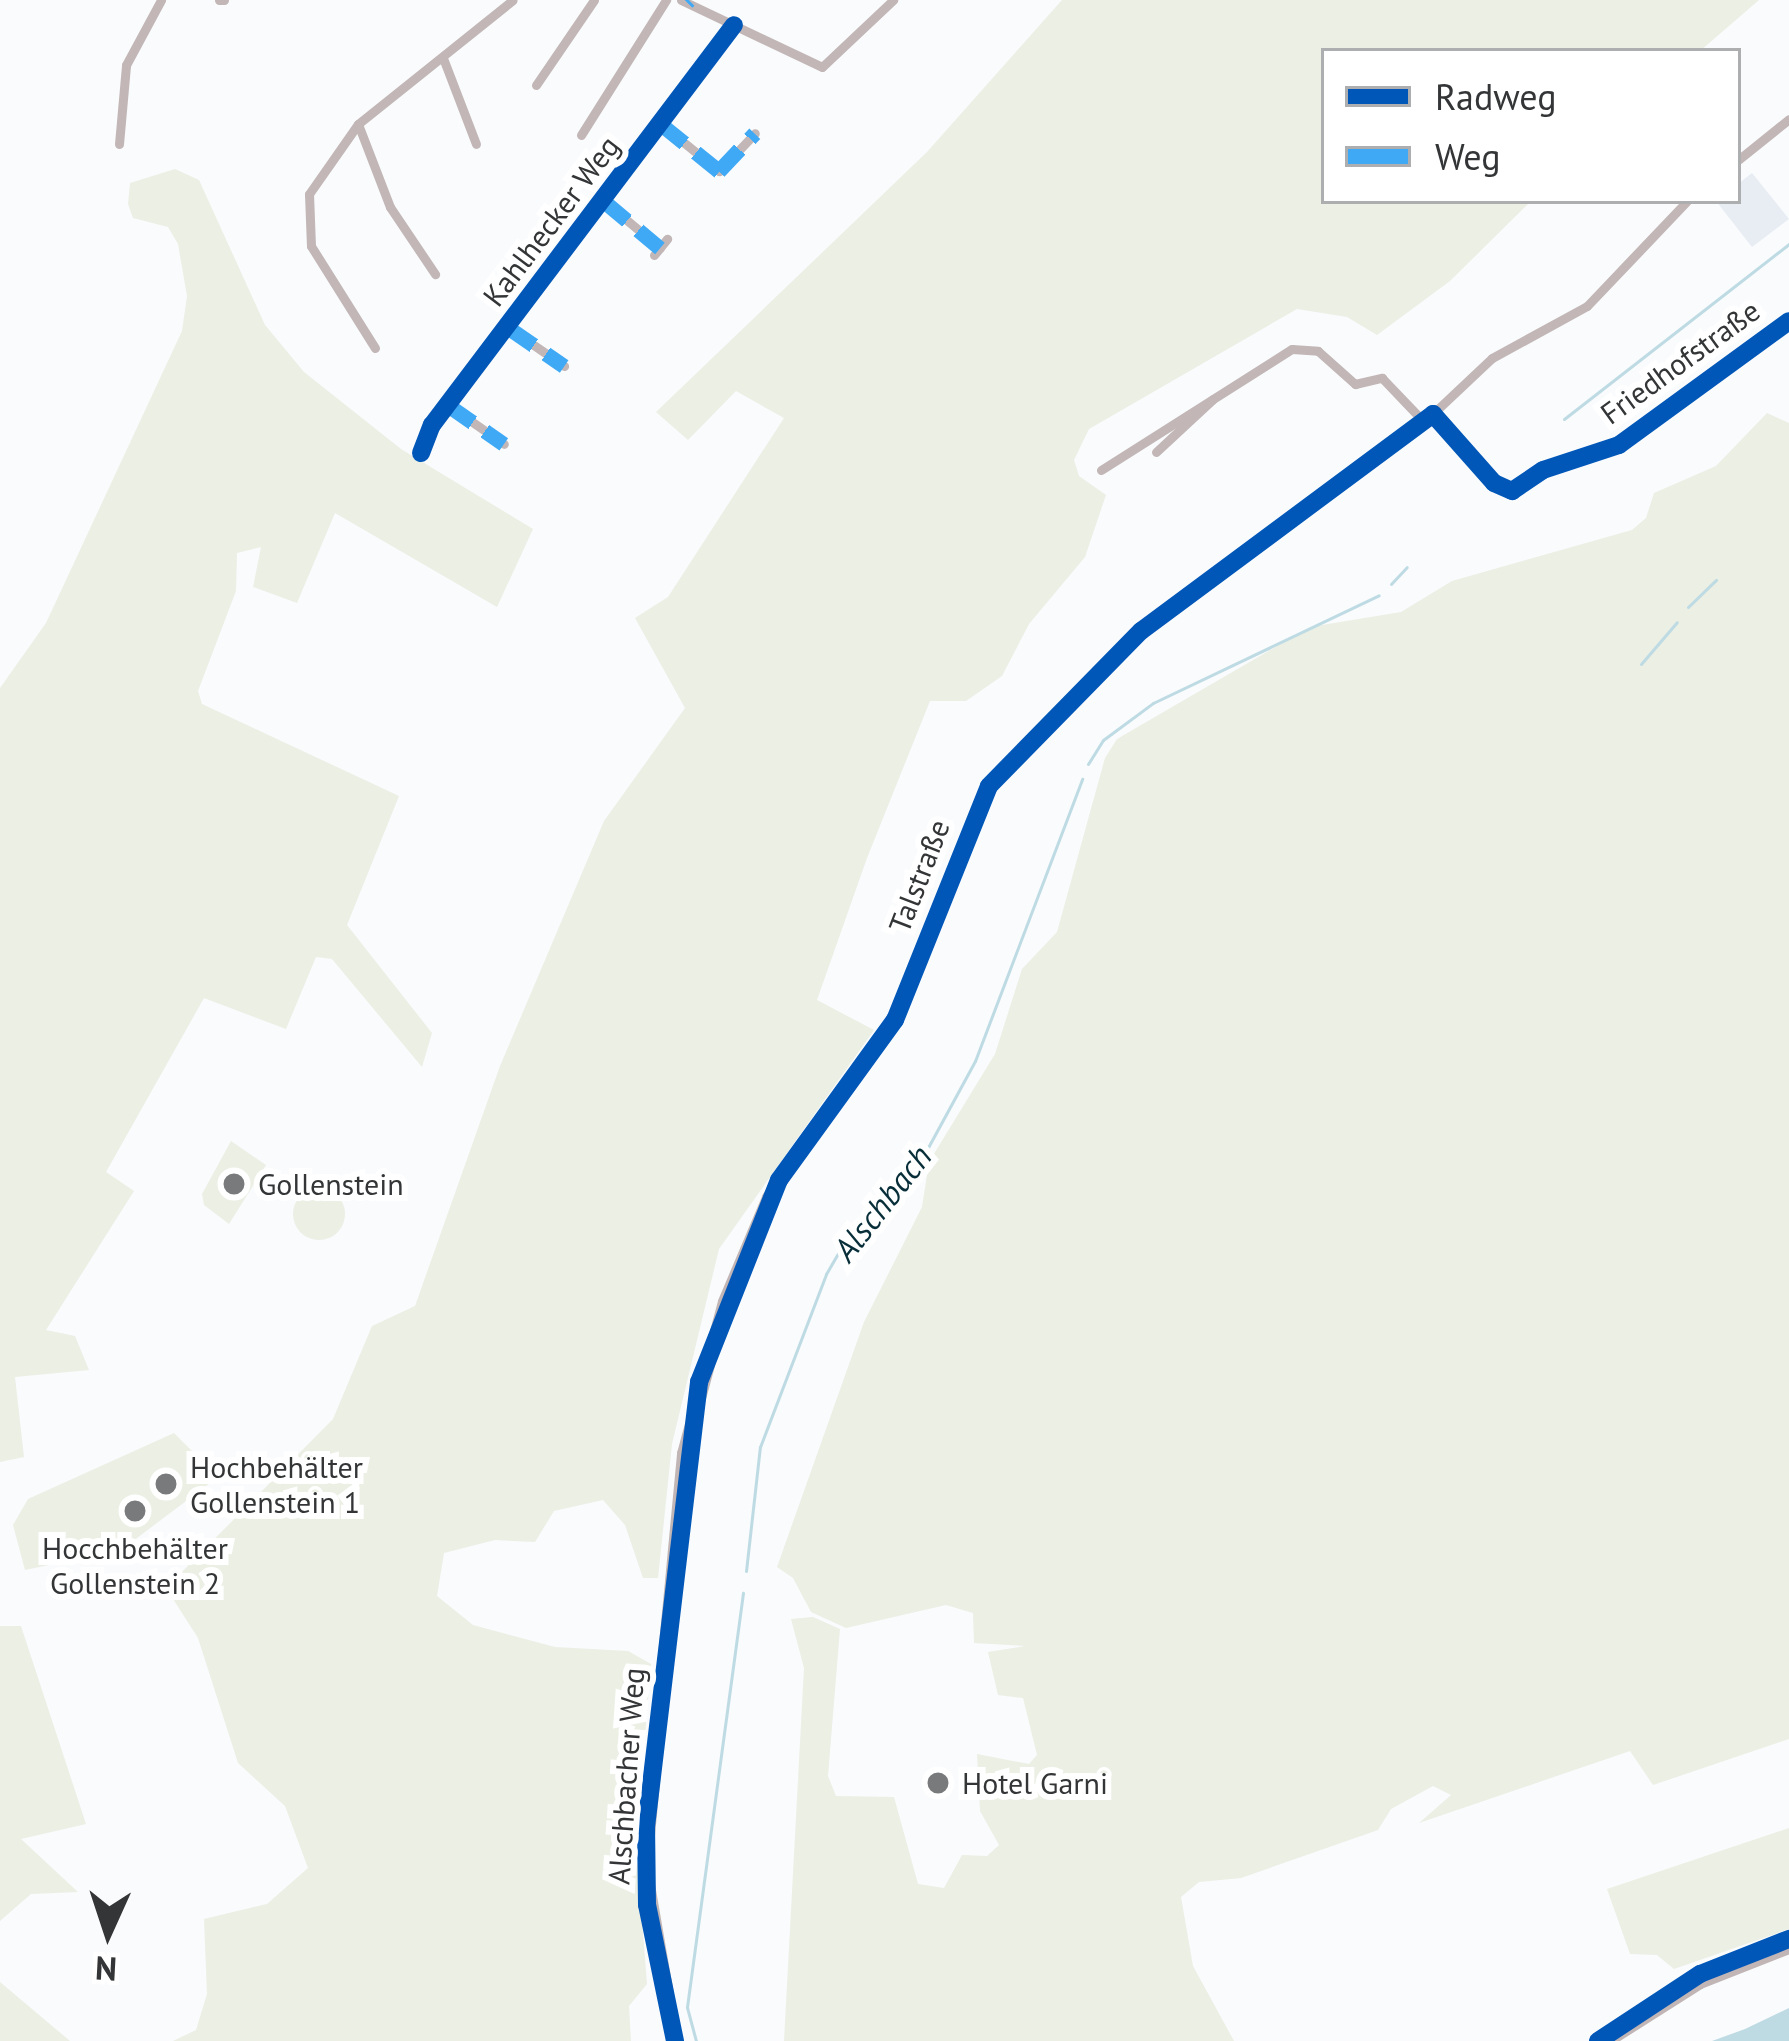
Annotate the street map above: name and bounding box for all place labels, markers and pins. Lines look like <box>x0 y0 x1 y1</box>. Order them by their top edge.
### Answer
place label: Gollenstein <box>258 1166 404 1202</box>
marker: Gollenstein <box>221 1171 247 1197</box>
place label: Hochbehälter Gollenstein 1 <box>190 1449 363 1520</box>
marker: Hochbehälter Gollenstein 1 <box>153 1471 179 1497</box>
marker: Hocchbehälter Gollenstein 2 <box>122 1498 148 1524</box>
place label: Hocchbehälter Gollenstein 2 <box>42 1530 228 1600</box>
place label: Hotel Garni <box>962 1765 1108 1801</box>
marker: Hotel Garni <box>925 1770 951 1796</box>

